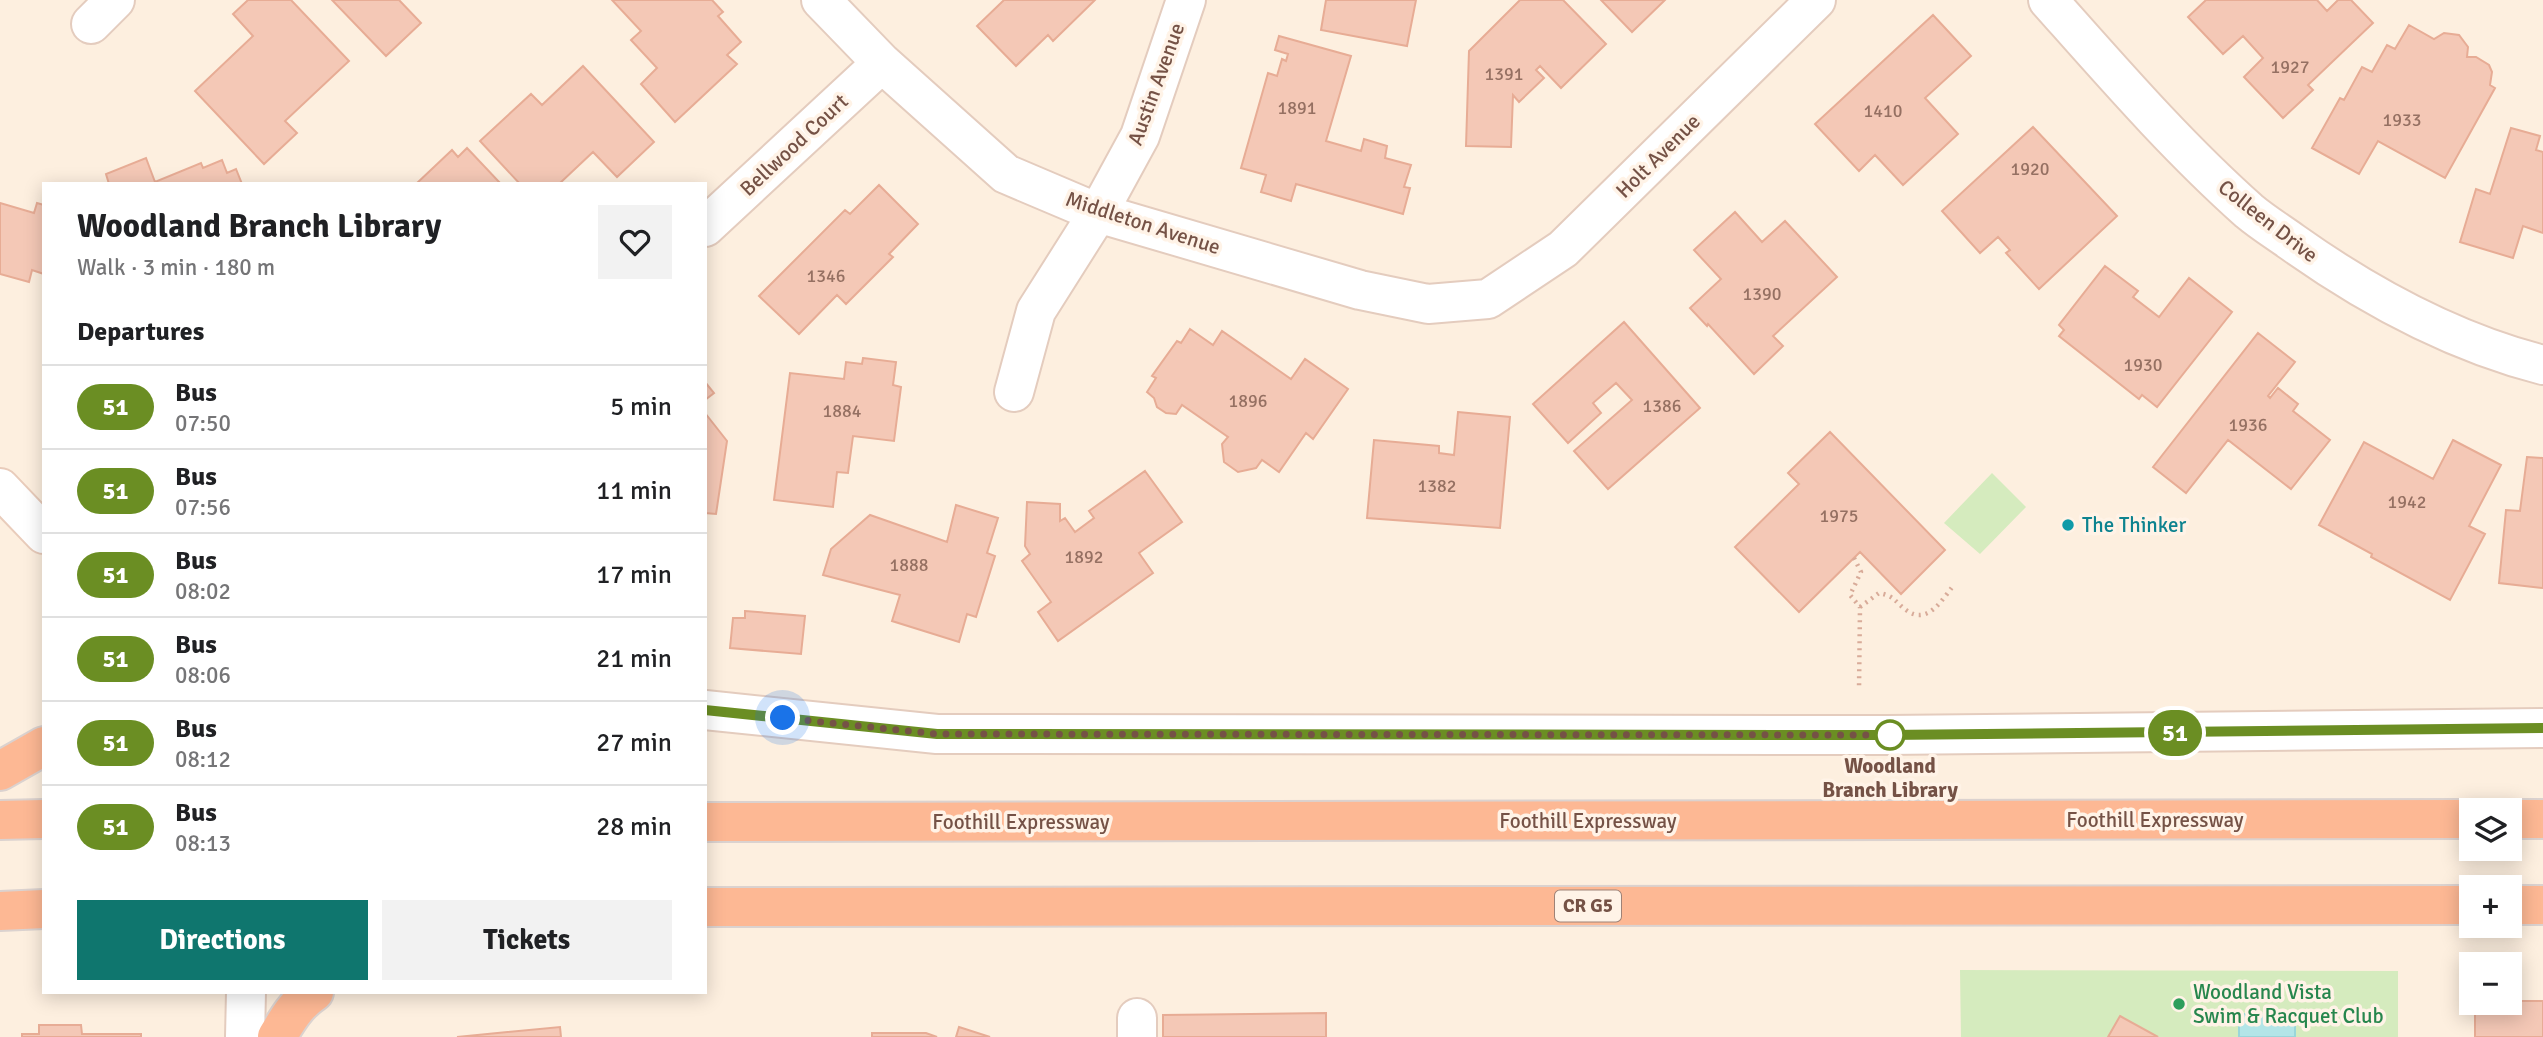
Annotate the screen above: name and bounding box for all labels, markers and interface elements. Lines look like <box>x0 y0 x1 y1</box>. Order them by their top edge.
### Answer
street label: Austin Avenue <box>1122 19 1190 149</box>
house number: 1927 <box>2271 56 2309 78</box>
house number: 1391 <box>1485 63 1523 85</box>
street label: Bellwood Court <box>735 88 853 202</box>
house number: 1891 <box>1278 97 1316 119</box>
house number: 1410 <box>1864 100 1902 122</box>
street label: Holt Avenue <box>1610 108 1706 204</box>
house number: 1933 <box>2383 109 2421 131</box>
house number: 1920 <box>2011 158 2049 180</box>
street label: Colleen Drive <box>2213 174 2323 268</box>
street label: Middleton Avenue <box>1062 186 1224 260</box>
button: heart <box>598 205 672 279</box>
text: Woodland Branch Library <box>77 206 442 247</box>
text: Walk · 3 min · 180 m <box>77 253 275 282</box>
house number: 1346 <box>807 265 845 287</box>
house number: 1390 <box>1743 283 1781 305</box>
text: Departures <box>77 316 204 348</box>
house number: 1930 <box>2124 354 2162 376</box>
text: Bus <box>175 377 217 409</box>
house number: 1896 <box>1229 390 1267 412</box>
text: 5 min <box>610 391 672 423</box>
text: 51 <box>103 392 128 422</box>
house number: 1386 <box>1643 395 1681 417</box>
house number: 1884 <box>823 400 862 422</box>
text: 07:50 <box>175 409 231 438</box>
house number: 1936 <box>2229 414 2267 436</box>
text: Bus <box>175 461 217 493</box>
text: 11 min <box>596 475 672 507</box>
house number: 1382 <box>1418 475 1456 497</box>
text: 51 <box>103 476 128 506</box>
house number: 1942 <box>2388 491 2426 513</box>
text: 07:56 <box>175 493 231 522</box>
house number: 1975 <box>1820 505 1858 527</box>
place label: The Thinker <box>2082 512 2186 538</box>
marker: The Thinker <box>2060 517 2076 533</box>
text: Bus <box>175 545 217 577</box>
house number: 1892 <box>1065 546 1103 568</box>
house number: 1888 <box>890 554 928 576</box>
text: 17 min <box>596 559 672 591</box>
text: 51 <box>103 560 128 590</box>
text: 08:02 <box>175 577 231 606</box>
text: Bus <box>175 629 217 661</box>
text: 21 min <box>596 643 672 675</box>
text: 51 <box>103 644 128 674</box>
text: 08:06 <box>175 661 231 690</box>
your location <box>765 700 800 735</box>
line badge: 51 <box>2144 710 2206 756</box>
text: Bus <box>175 713 217 745</box>
text: 51 <box>2162 718 2188 748</box>
marker: Woodland Branch Library <box>1875 720 1905 750</box>
text: 27 min <box>596 727 672 759</box>
text: 51 <box>103 728 128 758</box>
text: 08:12 <box>175 745 231 774</box>
place label: Woodland Branch Library <box>1822 753 1958 803</box>
text: Bus <box>175 797 217 829</box>
map controls <box>2459 798 2522 1015</box>
button: layers <box>2459 798 2522 861</box>
street label: Foothill Expressway <box>2066 807 2244 833</box>
street label: Foothill Expressway <box>1499 808 1677 834</box>
street label: Foothill Expressway <box>932 809 1110 835</box>
text: 28 min <box>596 811 672 843</box>
text: 51 <box>103 812 128 842</box>
text: 08:13 <box>175 829 231 858</box>
button: + <box>2459 875 2522 938</box>
road number: CR G5 <box>1555 890 1621 922</box>
button: Directions <box>77 900 368 980</box>
button: Tickets <box>382 900 672 980</box>
button: − <box>2459 952 2522 1015</box>
place label: Woodland Vista Swim & Racquet Club <box>2193 979 2384 1029</box>
marker: Woodland Vista Swim & Racquet Club <box>2171 996 2187 1012</box>

